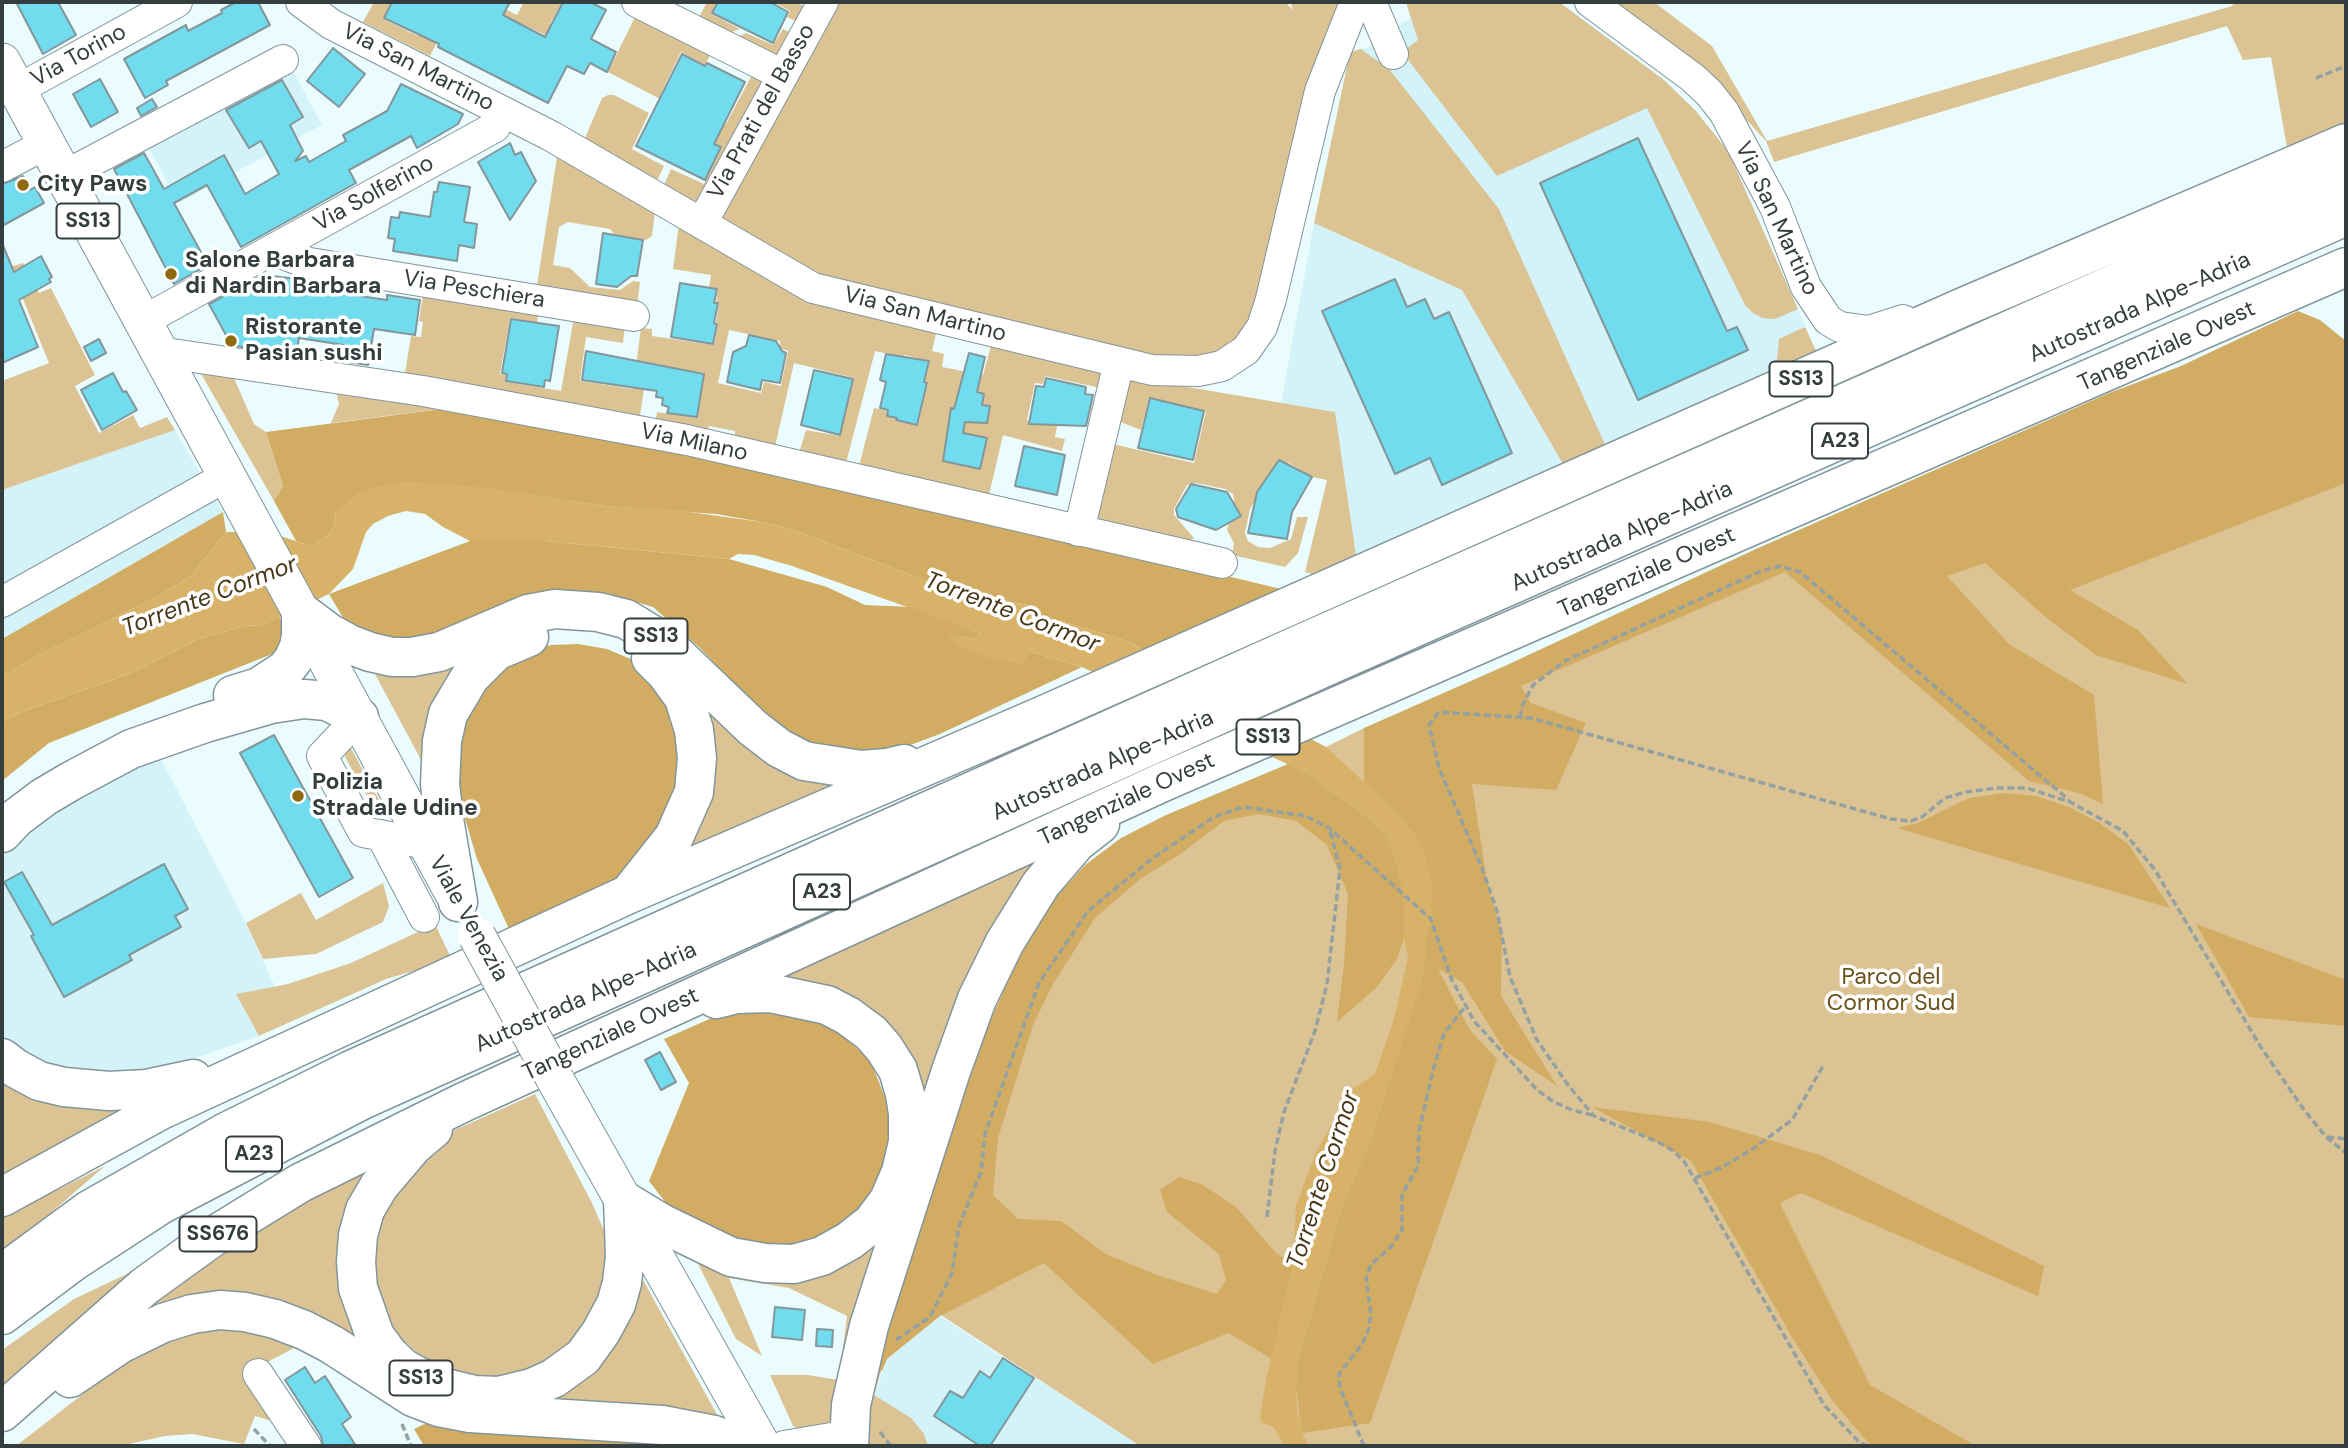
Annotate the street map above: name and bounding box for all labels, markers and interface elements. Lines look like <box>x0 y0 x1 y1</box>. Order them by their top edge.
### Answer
street label: Via San Martino <box>338 18 498 118</box>
street label: Via Torino <box>26 19 132 93</box>
street label: Via Prati del Basso <box>702 20 822 204</box>
street label: Via San Martino <box>1728 138 1824 300</box>
street label: Via Solferino <box>309 150 439 238</box>
place label: City Paws <box>37 171 147 199</box>
marker: City Paws <box>15 177 31 193</box>
road number: SS13 <box>56 204 119 238</box>
place label: Salone Barbara di Nardin Barbara <box>185 247 381 301</box>
street label: Autostrada Alpe-Adria <box>2025 247 2255 369</box>
street label: Via Peschiera <box>401 265 547 315</box>
marker: Salone Barbara di Nardin Barbara <box>163 266 179 282</box>
street label: Via San Martino <box>841 281 1009 349</box>
street label: Tangenziale Ovest <box>2074 296 2260 398</box>
place label: Ristorante Pasian sushi <box>245 314 383 368</box>
marker: Ristorante Pasian sushi <box>223 333 239 349</box>
road number: SS13 <box>1770 362 1832 396</box>
street label: Via Milano <box>638 418 750 468</box>
road number: A23 <box>1812 424 1868 458</box>
street label: Autostrada Alpe-Adria <box>1507 476 1737 598</box>
street label: Tangenziale Ovest <box>1554 522 1740 624</box>
water label: Torrente Cormor <box>118 550 302 644</box>
water label: Torrente Cormor <box>920 566 1104 660</box>
road number: SS13 <box>624 618 688 654</box>
street label: Autostrada Alpe-Adria <box>988 705 1218 827</box>
road number: SS13 <box>1236 720 1300 754</box>
street label: Tangenziale Ovest <box>1035 747 1219 853</box>
place label: Polizia Stradale Udine <box>312 769 478 823</box>
marker: Polizia Stradale Udine <box>290 788 306 804</box>
street label: Viale Venezia <box>422 851 514 987</box>
road number: A23 <box>794 874 850 910</box>
street label: Autostrada Alpe-Adria <box>471 937 701 1059</box>
park label: Parco del Cormor Sud <box>1827 964 1955 1018</box>
street label: Tangenziale Ovest <box>519 982 703 1088</box>
water label: Torrente Cormor <box>1282 1088 1366 1272</box>
road number: A23 <box>226 1136 282 1172</box>
road number: SS676 <box>180 1216 256 1252</box>
road number: SS13 <box>390 1360 452 1396</box>

